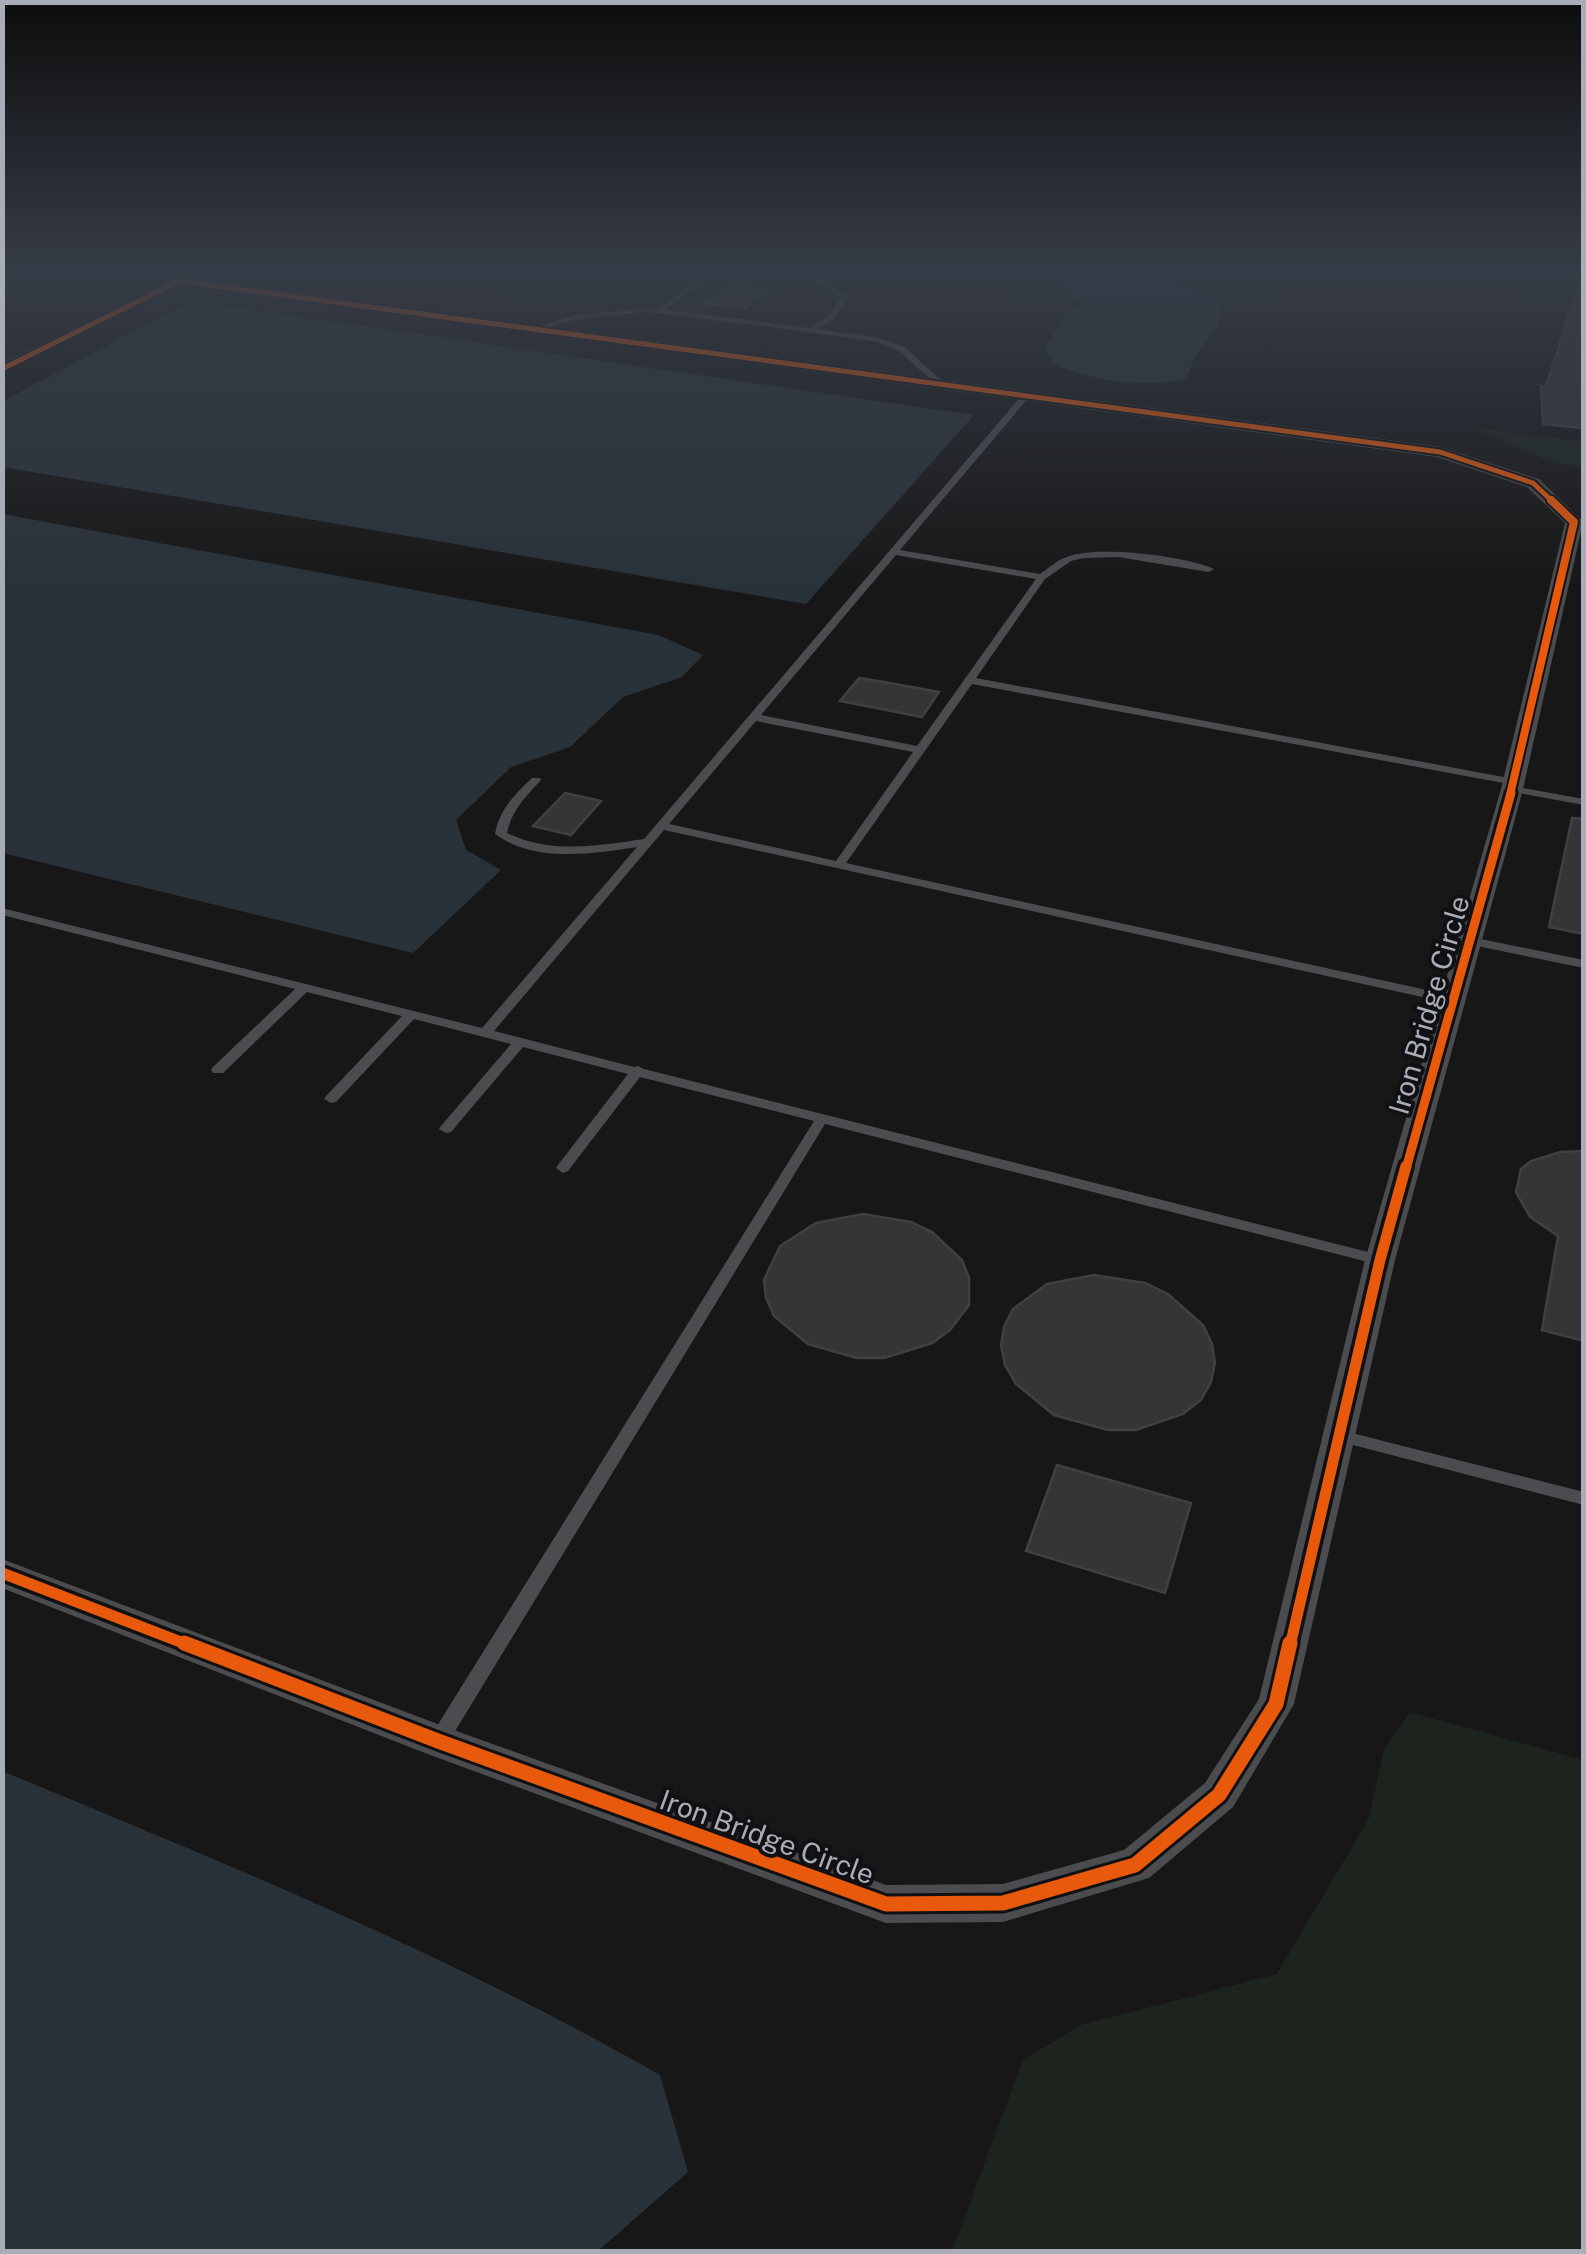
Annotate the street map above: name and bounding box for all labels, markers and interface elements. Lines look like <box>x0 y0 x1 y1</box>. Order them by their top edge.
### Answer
street label: Iron Bridge Circle <box>1382 892 1476 1118</box>
street label: Iron Bridge Circle <box>655 1782 879 1891</box>

